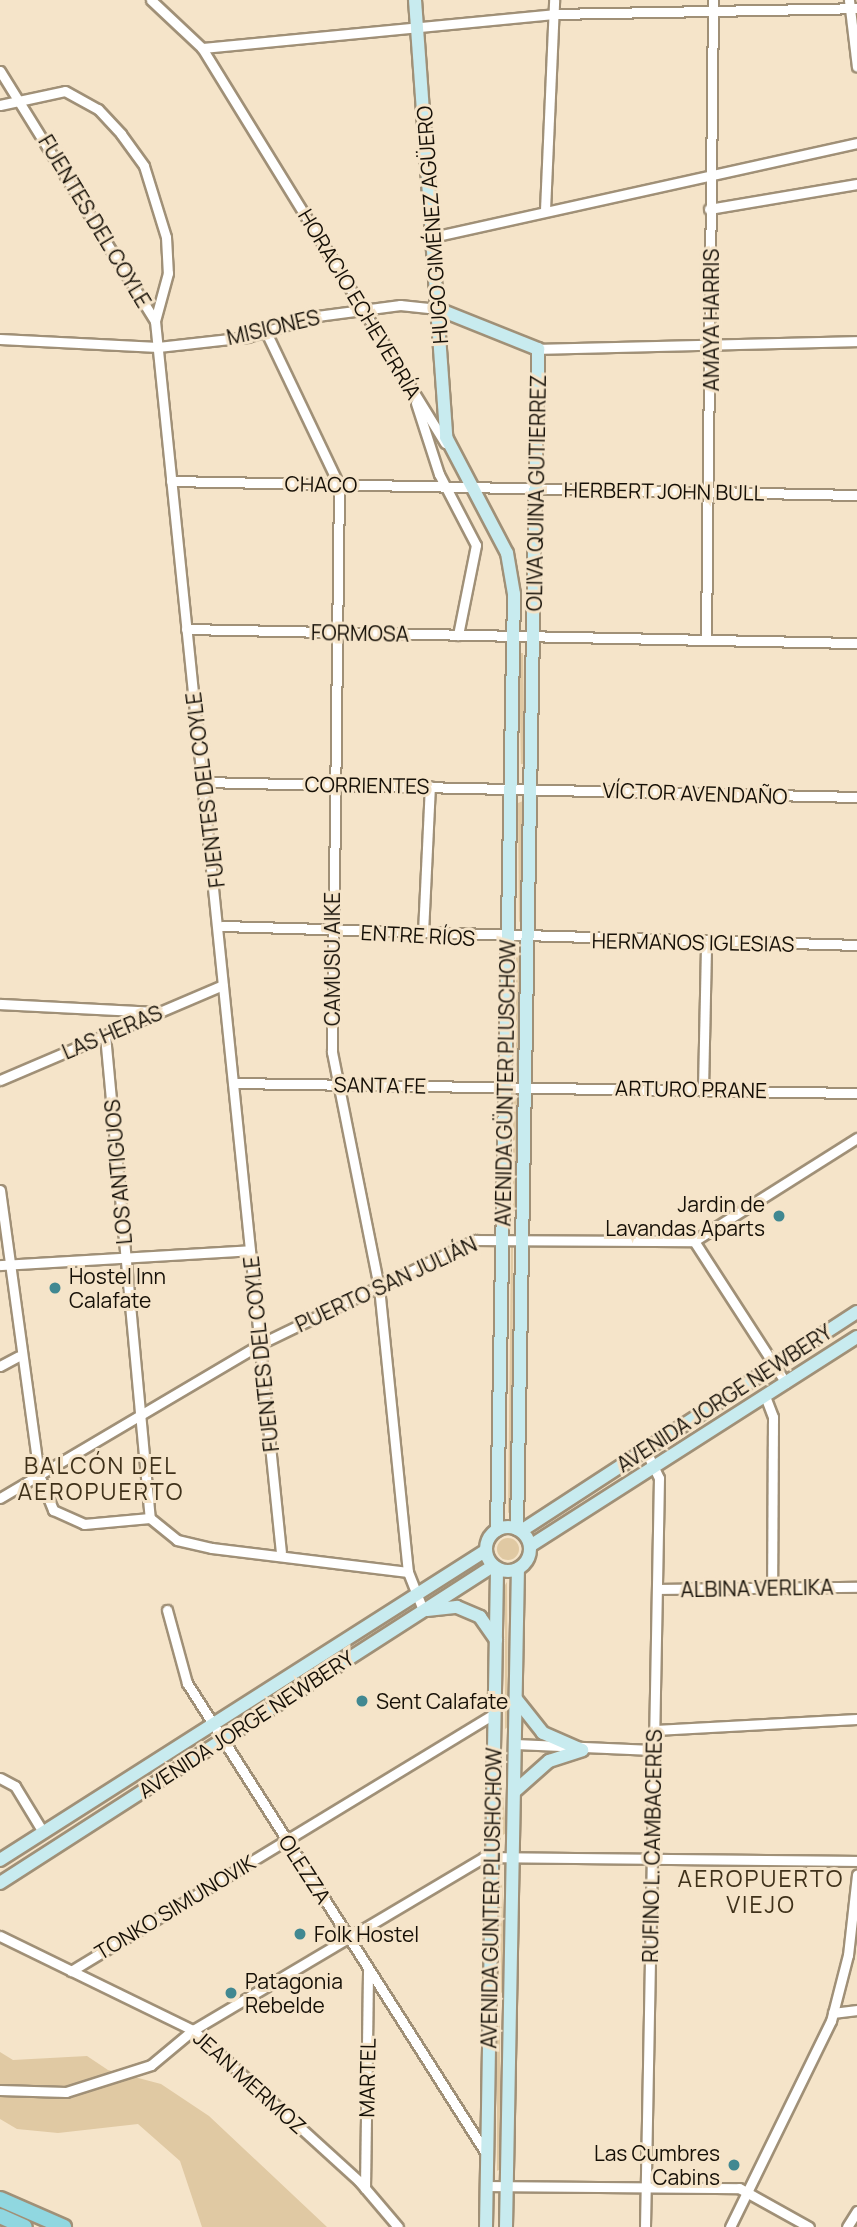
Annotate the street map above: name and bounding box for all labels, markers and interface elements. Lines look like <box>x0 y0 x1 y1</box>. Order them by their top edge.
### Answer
street label: HUGO GIMÉNEZ AGÜERO <box>411 105 453 345</box>
street label: FUENTES DEL COYLE <box>33 130 157 312</box>
street label: HORACIO ECHEVERRÍA <box>293 204 427 404</box>
street label: AMAYA HARRIS <box>698 249 724 391</box>
street label: MISIONES <box>224 304 322 350</box>
street label: OLIVA QUINA GUTIERREZ <box>521 375 551 611</box>
street label: CHACO <box>285 471 357 497</box>
street label: HERBERT JOHN BULL <box>563 477 765 505</box>
street label: FORMOSA <box>311 620 409 646</box>
street label: FUENTES DEL COYLE <box>180 690 230 890</box>
street label: CORRIENTES <box>304 771 430 799</box>
street label: VÍCTOR AVENDAÑO <box>602 777 788 809</box>
street label: CAMUSU AIKE <box>319 892 345 1026</box>
street label: ENTRE RÍOS <box>360 919 476 951</box>
street label: HERMANOS IGLESIAS <box>591 928 795 956</box>
street label: AVENIDA GÜNTER PLUSCHOW <box>490 939 520 1227</box>
street label: LAS HERAS <box>58 1000 166 1064</box>
street label: SANTA FE <box>333 1072 427 1098</box>
street label: ARTURO PRANE <box>615 1075 767 1103</box>
street label: LOS ANTIGUOS <box>99 1098 137 1246</box>
place label: Jardin de Lavandas Aparts <box>605 1191 765 1241</box>
marker: Jardin de Lavandas Aparts <box>771 1208 787 1224</box>
street label: PUERTO SAN JULIÁN <box>291 1231 481 1337</box>
street label: FUENTES DEL COYLE <box>238 1254 284 1454</box>
place label: Hostel Inn Calafate <box>69 1263 166 1313</box>
marker: Hostel Inn Calafate <box>47 1280 63 1296</box>
street label: AVENIDA JORGE NEWBERY <box>612 1319 836 1477</box>
district label: BALCÓN DEL AEROPUERTO <box>19 1451 183 1505</box>
street label: ALBINA VERLIKA <box>680 1574 834 1602</box>
street label: AVENIDA JORGE NEWBERY <box>134 1645 358 1803</box>
place label: Sent Calafate <box>376 1688 508 1714</box>
marker: Sent Calafate <box>354 1693 370 1709</box>
street label: RUFINO L. CAMBACERES <box>637 1729 667 1963</box>
street label: AVENIDA GUNTER PLUSHCHOW <box>476 1747 506 2049</box>
street label: OLEZZA <box>273 1830 337 1908</box>
street label: TONKO SIMUNOVIK <box>90 1849 260 1965</box>
district label: AEROPUERTO VIEJO <box>679 1864 843 1918</box>
place label: Folk Hostel <box>314 1921 419 1947</box>
marker: Folk Hostel <box>292 1926 308 1942</box>
place label: Patagonia Rebelde <box>245 1968 343 2018</box>
marker: Patagonia Rebelde <box>223 1985 239 2001</box>
street label: JEAN MERMOZ <box>189 2025 311 2139</box>
street label: MARTEL <box>354 2038 380 2118</box>
place label: Las Cumbres Cabins <box>594 2140 720 2190</box>
marker: Las Cumbres Cabins <box>726 2157 742 2173</box>

